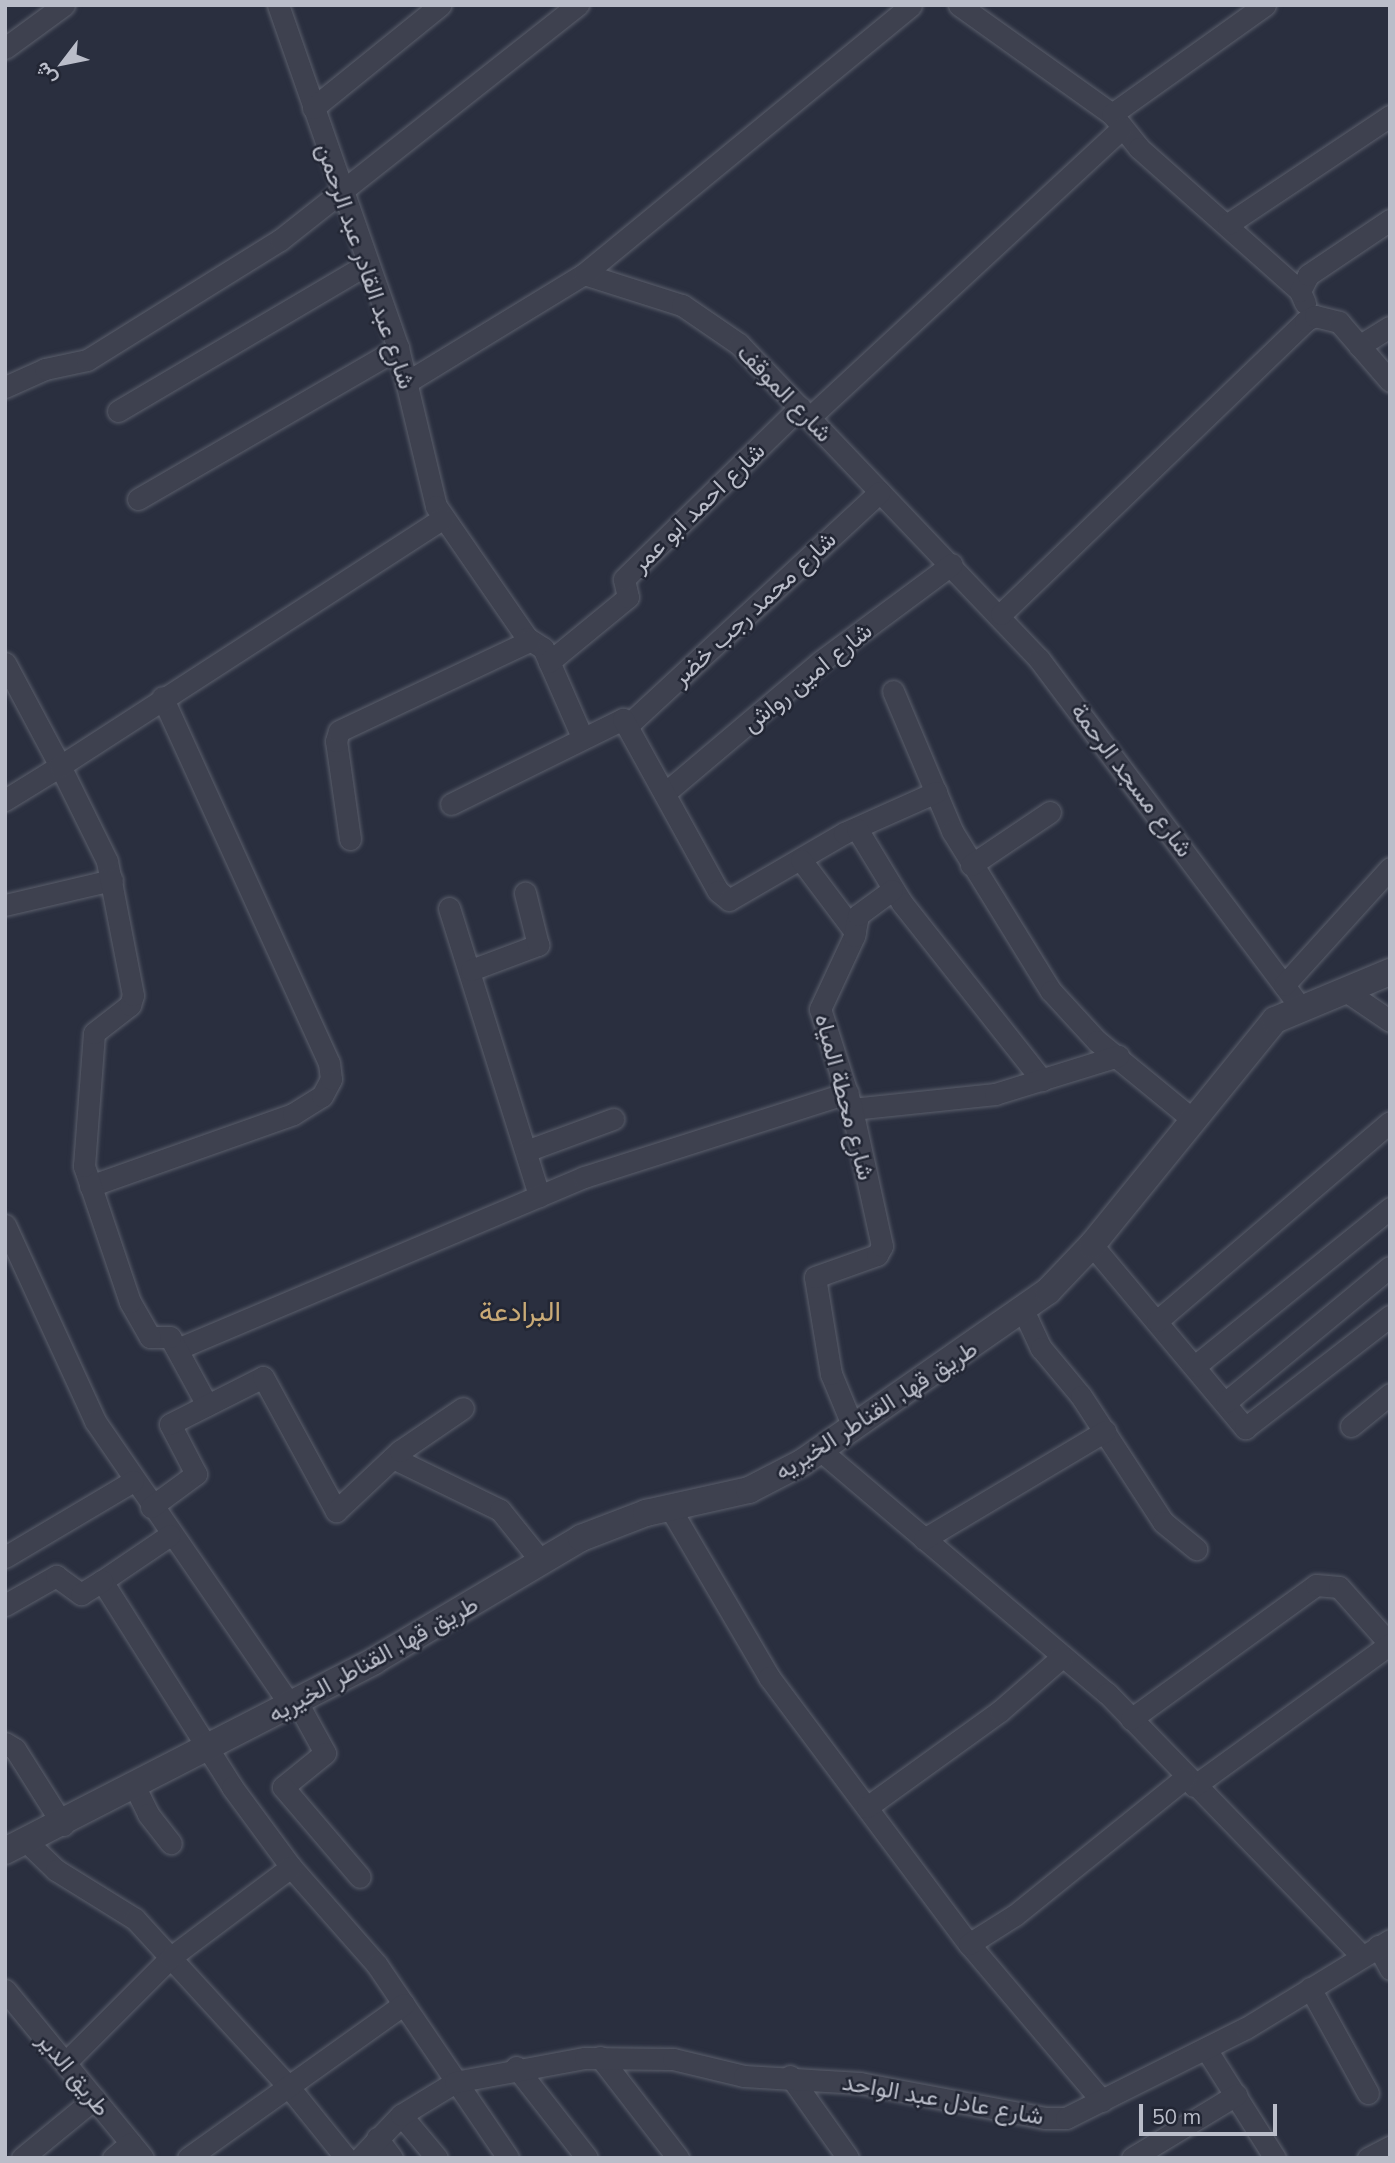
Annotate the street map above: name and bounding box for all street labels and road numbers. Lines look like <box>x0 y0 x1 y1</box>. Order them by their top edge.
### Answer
street label: شارع عبد القادر عبد الرحمن <box>310 139 422 393</box>
street label: شارع الموقف <box>731 338 839 448</box>
street label: شارع احمد ابو عمر <box>625 436 771 578</box>
street label: شارع محمد رجب خضر <box>666 525 842 691</box>
street label: شارع امين رواش <box>736 616 878 738</box>
street label: شارع مسجد الرحمة <box>1065 697 1199 863</box>
street label: شارع محطة المياه <box>809 1011 881 1183</box>
street label: طريق قها, القناطر الخيريه <box>769 1334 983 1486</box>
street label: طريق قها, القناطر الخيريه <box>263 1589 483 1729</box>
street label: طريق الدير <box>31 2026 117 2122</box>
street label: شارع عادل عبد الواحد <box>840 2067 1046 2131</box>

